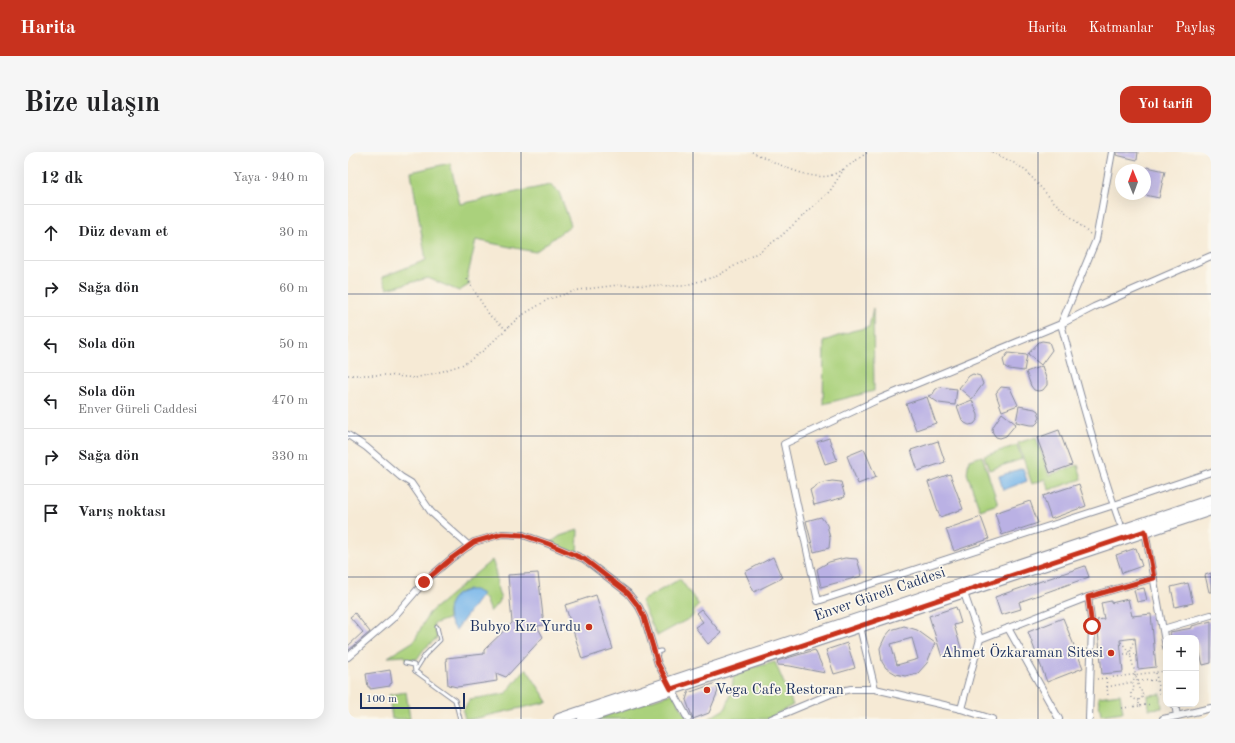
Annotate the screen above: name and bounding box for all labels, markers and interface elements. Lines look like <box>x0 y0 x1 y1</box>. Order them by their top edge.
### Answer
text: Harita <box>20 19 76 38</box>
text: Harita <box>1027 21 1067 35</box>
text: Katmanlar <box>1089 21 1153 35</box>
text: Paylaş <box>1175 21 1215 35</box>
button: Yol tarifi <box>1120 86 1211 123</box>
text: Bize ulaşın <box>24 90 160 118</box>
north arrow <box>1115 164 1151 200</box>
text: 12 dk <box>40 170 83 187</box>
text: Yaya · 940 m <box>233 171 308 184</box>
icon: ahead <box>40 222 62 244</box>
text: Düz devam et <box>78 225 168 240</box>
text: 30 m <box>279 226 308 239</box>
icon: right <box>40 278 62 300</box>
text: Sağa dön <box>78 281 139 296</box>
text: 60 m <box>279 282 308 295</box>
icon: left <box>40 334 62 356</box>
text: Sola dön <box>78 337 135 352</box>
text: 50 m <box>279 338 308 351</box>
text: Sola dön <box>78 385 135 400</box>
icon: left <box>40 390 62 412</box>
text: 470 m <box>271 394 308 407</box>
text: Enver Güreli Caddesi <box>78 403 197 416</box>
icon: right <box>40 446 62 468</box>
text: Sağa dön <box>78 449 139 464</box>
text: 330 m <box>271 450 308 463</box>
icon: arrive <box>40 502 62 524</box>
text: Varış noktası <box>78 505 166 520</box>
street label: Enver Güreli Caddesi <box>812 565 948 625</box>
route end <box>415 573 433 591</box>
route start <box>1083 617 1101 635</box>
place label: Bubyo Kız Yurdu <box>469 620 581 635</box>
marker: Bubyo Kız Yurdu <box>584 622 594 632</box>
map controls <box>1163 635 1199 707</box>
button: + <box>1163 635 1199 671</box>
place label: Ahmet Özkaraman Sitesi <box>942 643 1103 661</box>
marker: Ahmet Özkaraman Sitesi <box>1106 648 1116 658</box>
button: − <box>1163 671 1199 707</box>
place label: Vega Cafe Restoran <box>715 683 844 698</box>
marker: Vega Cafe Restoran <box>702 685 712 695</box>
scale bar <box>360 691 465 710</box>
text: 100 m <box>366 694 397 705</box>

